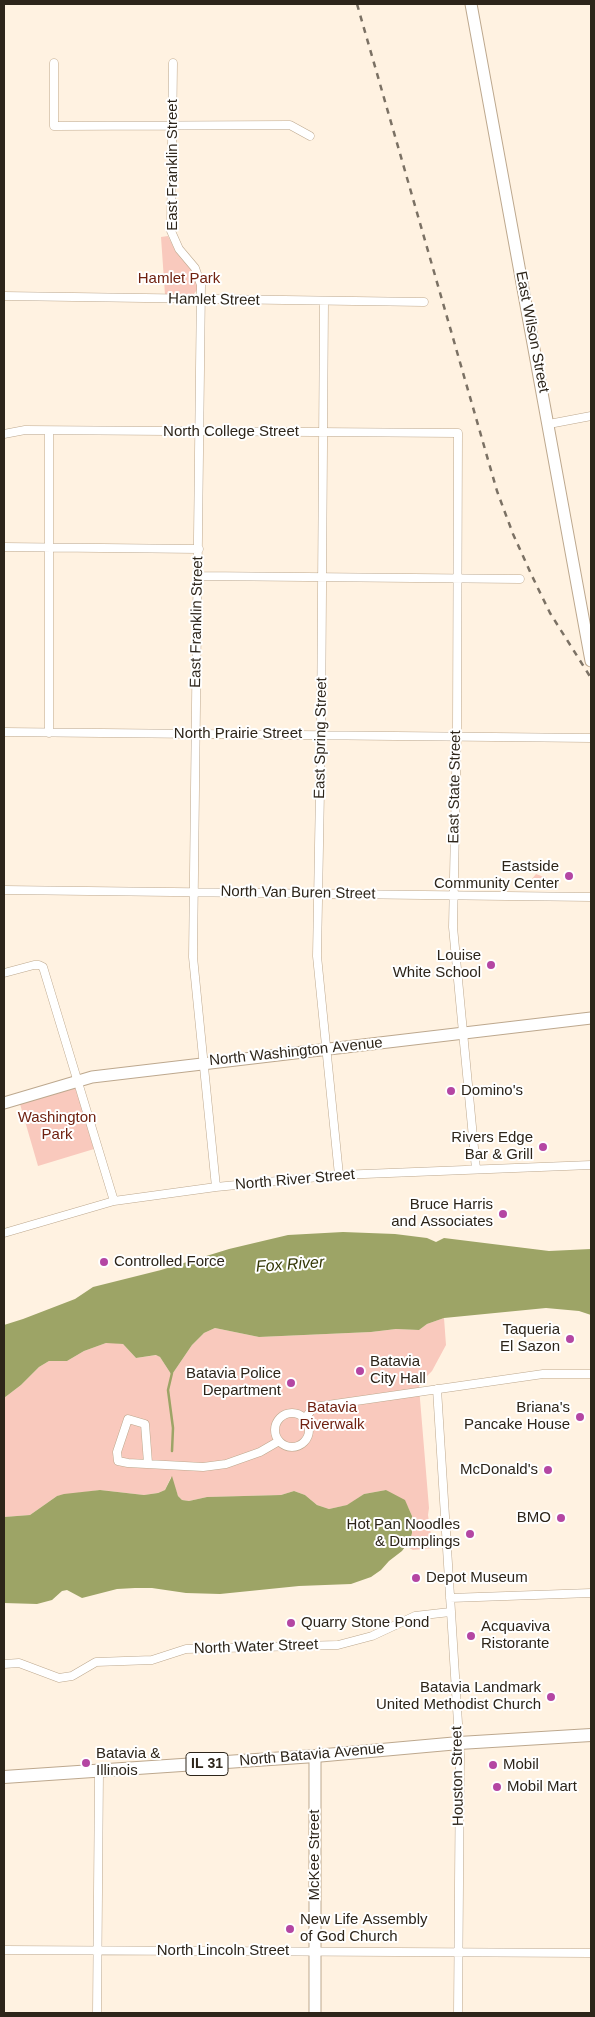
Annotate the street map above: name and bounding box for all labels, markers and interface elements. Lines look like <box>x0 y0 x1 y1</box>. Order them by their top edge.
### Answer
street label: East Franklin Street <box>164 99 182 231</box>
park label: Hamlet Park <box>138 270 220 288</box>
street label: East Wilson Street <box>511 270 553 394</box>
street label: Hamlet Street <box>168 290 260 310</box>
street label: North College Street <box>163 423 299 441</box>
street label: East Franklin Street <box>187 556 207 688</box>
street label: East Spring Street <box>311 677 331 799</box>
street label: North Prairie Street <box>174 725 302 743</box>
street label: East State Street <box>445 730 465 844</box>
place label: Eastside Community Center <box>434 858 559 893</box>
marker: Eastside Community Center <box>563 870 575 882</box>
street label: North Van Buren Street <box>220 883 376 903</box>
place label: Louise White School <box>393 947 481 982</box>
marker: Louise White School <box>485 959 497 971</box>
street label: North Washington Avenue <box>208 1034 384 1070</box>
place label: Domino's <box>461 1082 523 1100</box>
marker: Domino's <box>445 1085 457 1097</box>
park label: Washington Park <box>18 1109 96 1144</box>
place label: Rivers Edge Bar & Grill <box>451 1129 533 1164</box>
marker: Rivers Edge Bar & Grill <box>537 1141 549 1153</box>
street label: North River Street <box>234 1166 356 1194</box>
place label: Bruce Harris and Associates <box>391 1196 493 1231</box>
marker: Bruce Harris and Associates <box>497 1208 509 1220</box>
place label: Controlled Force <box>114 1253 225 1271</box>
water label: Fox River <box>255 1253 325 1277</box>
marker: Controlled Force <box>98 1256 110 1268</box>
place label: Taqueria El Sazon <box>500 1321 560 1356</box>
marker: Taqueria El Sazon <box>564 1333 576 1345</box>
place label: Batavia City Hall <box>370 1353 426 1388</box>
place label: Batavia Police Department <box>186 1365 281 1400</box>
marker: Batavia City Hall <box>354 1365 366 1377</box>
marker: Batavia Police Department <box>285 1377 297 1389</box>
park label: Batavia Riverwalk <box>299 1399 365 1434</box>
place label: Briana's Pancake House <box>464 1399 570 1434</box>
marker: Briana's Pancake House <box>574 1411 586 1423</box>
place label: McDonald's <box>460 1461 538 1479</box>
marker: McDonald's <box>542 1464 554 1476</box>
place label: BMO <box>517 1509 551 1527</box>
marker: BMO <box>555 1512 567 1524</box>
place label: Hot Pan Noodles & Dumplings <box>347 1516 460 1551</box>
marker: Hot Pan Noodles & Dumplings <box>464 1528 476 1540</box>
place label: Depot Museum <box>426 1569 528 1587</box>
marker: Depot Museum <box>410 1572 422 1584</box>
place label: Quarry Stone Pond <box>301 1614 429 1632</box>
marker: Quarry Stone Pond <box>285 1617 297 1629</box>
place label: Acquaviva Ristorante <box>481 1618 550 1653</box>
marker: Acquaviva Ristorante <box>465 1630 477 1642</box>
street label: North Water Street <box>193 1636 319 1658</box>
place label: Batavia Landmark United Methodist Church <box>376 1679 541 1714</box>
marker: Batavia Landmark United Methodist Church <box>545 1691 557 1703</box>
street label: Houston Street <box>448 1726 468 1826</box>
street label: North Batavia Avenue <box>239 1740 385 1770</box>
place label: Batavia & Illinois <box>96 1745 160 1780</box>
road number: IL 31 <box>186 1752 228 1776</box>
place label: Mobil <box>503 1756 539 1774</box>
marker: Batavia & Illinois <box>80 1757 92 1769</box>
marker: Mobil <box>487 1759 499 1771</box>
place label: Mobil Mart <box>507 1778 577 1796</box>
marker: Mobil Mart <box>491 1781 503 1793</box>
street label: McKee Street <box>306 1810 324 1900</box>
place label: New Life Assembly of God Church <box>300 1911 428 1946</box>
marker: New Life Assembly of God Church <box>284 1923 296 1935</box>
street label: North Lincoln Street <box>157 1942 289 1960</box>

